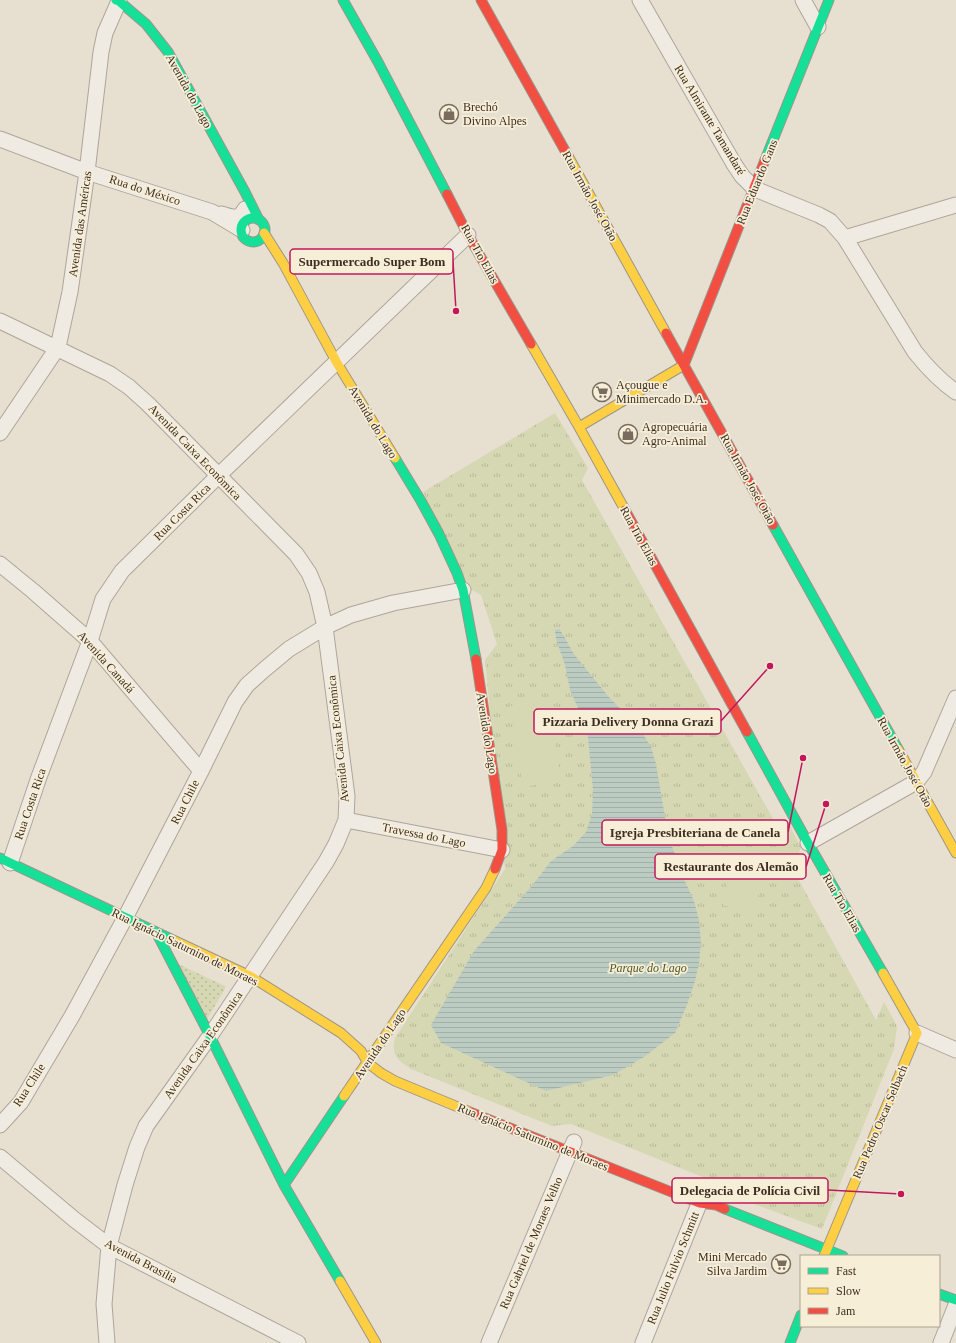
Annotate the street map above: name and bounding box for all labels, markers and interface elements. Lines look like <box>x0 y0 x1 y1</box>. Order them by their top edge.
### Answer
street label: Avenida do Lago <box>163 52 215 130</box>
street label: Rua Almirante Tamandaré <box>671 62 749 178</box>
place label: Brechó Divino Alpes <box>463 100 527 128</box>
shop icon: Brechó Divino Alpes <box>438 103 460 125</box>
street label: Rua Eduardo Gans <box>734 137 781 227</box>
street label: Rua Irmão José Otão <box>559 148 621 244</box>
street label: Avenida das Américas <box>66 170 94 278</box>
street label: Rua do México <box>108 172 182 208</box>
street label: Rua Tio Elias <box>458 222 502 286</box>
callout: Supermercado Super Bom <box>290 249 453 274</box>
text: Supermercado Super Bom <box>299 254 446 269</box>
place label: Açougue e Minimercado D.A. <box>616 378 707 406</box>
supermarket icon: Açougue e Minimercado D.A. <box>591 381 613 403</box>
street label: Avenida do Lago <box>346 383 400 461</box>
street label: Avenida Caixa Econômica <box>146 401 245 503</box>
place label: Agropecuária Agro-Animal <box>642 420 708 448</box>
shop icon: Agropecuária Agro-Animal <box>617 423 639 445</box>
street label: Rua Irmão José Otão <box>717 431 779 527</box>
street label: Rua Costa Rica <box>151 480 214 543</box>
street label: Rua Tio Elias <box>617 504 661 568</box>
street label: Avenida Canadá <box>74 628 138 696</box>
street label: Avenida Caixa Econômica <box>324 674 352 803</box>
street label: Avenida do Lago <box>474 691 500 775</box>
callout: Pizzaria Delivery Donna Grazi <box>534 709 721 734</box>
text: Pizzaria Delivery Donna Grazi <box>543 714 714 729</box>
street label: Rua Irmão José Otão <box>874 714 936 810</box>
street label: Rua Costa Rica <box>11 766 49 842</box>
street label: Rua Chile <box>168 777 202 827</box>
street label: Travessa do Lago <box>381 820 467 850</box>
callout: Igreja Presbiteriana de Canela <box>602 820 788 845</box>
text: Igreja Presbiteriana de Canela <box>610 825 781 840</box>
callout: Restaurante dos Alemão <box>655 854 806 879</box>
text: Restaurante dos Alemão <box>663 859 799 874</box>
street label: Rua Tio Elias <box>820 871 865 935</box>
street label: Rua Ignácio Saturnino de Moraes <box>109 905 261 989</box>
park label: Parque do Lago <box>608 961 687 975</box>
street label: Avenida Caixa Econômica <box>161 988 246 1101</box>
street label: Avenida do Lago <box>351 1006 409 1082</box>
street label: Rua Chile <box>10 1061 48 1109</box>
street label: Rua Pedro Oscar Selbach <box>850 1063 910 1181</box>
street label: Rua Ignácio Saturnino de Moraes <box>456 1100 611 1174</box>
street label: Rua Gabriel de Moraes Velho <box>497 1175 565 1311</box>
callout: Delegacia de Polícia Civil <box>672 1178 828 1203</box>
text: Delegacia de Polícia Civil <box>680 1183 821 1198</box>
street label: Rua Julio Fulvio Schmitt <box>644 1209 702 1326</box>
street label: Avenida Brasília <box>102 1236 180 1286</box>
place label: Mini Mercado Silva Jardim <box>698 1250 768 1278</box>
supermarket icon: Mini Mercado Silva Jardim <box>770 1253 792 1275</box>
legend <box>800 1255 940 1327</box>
text: Fast <box>836 1264 857 1278</box>
text: Slow <box>836 1284 861 1298</box>
text: Jam <box>836 1304 856 1318</box>

